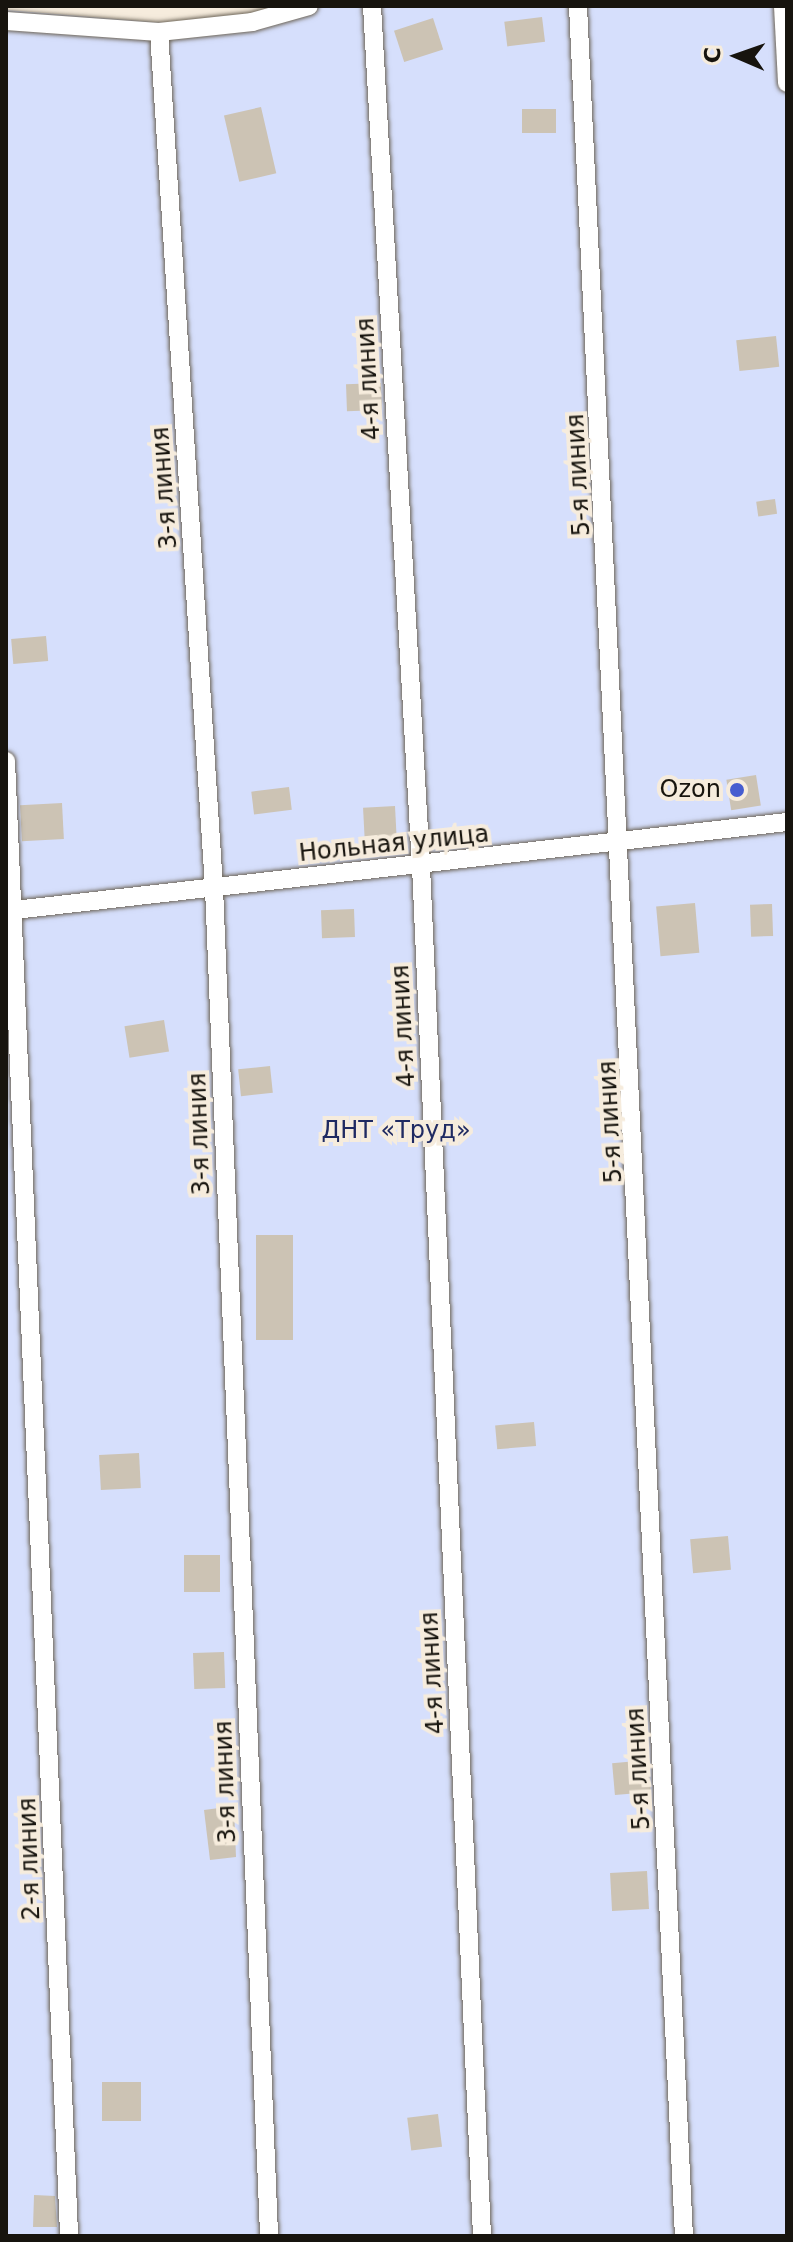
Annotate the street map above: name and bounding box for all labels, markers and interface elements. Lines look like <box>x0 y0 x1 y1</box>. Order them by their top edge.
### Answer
north arrow <box>697 16 777 96</box>
text: С <box>700 47 725 64</box>
street label: 4-я линия <box>351 317 387 441</box>
street label: 5-я линия <box>561 413 597 537</box>
street label: 3-я линия <box>146 426 184 550</box>
place label: Ozon <box>660 776 721 804</box>
marker: Ozon <box>728 781 746 799</box>
street label: Нольная улица <box>298 820 490 868</box>
street label: 4-я линия <box>386 964 422 1088</box>
street label: 5-я линия <box>593 1060 629 1184</box>
street label: 3-я линия <box>183 1072 217 1196</box>
park label: ДНТ «Труд» <box>321 1117 471 1145</box>
street label: 4-я линия <box>415 1611 451 1735</box>
street label: 5-я линия <box>621 1707 657 1831</box>
street label: 3-я линия <box>209 1720 243 1844</box>
street label: 2-я линия <box>13 1797 47 1921</box>

